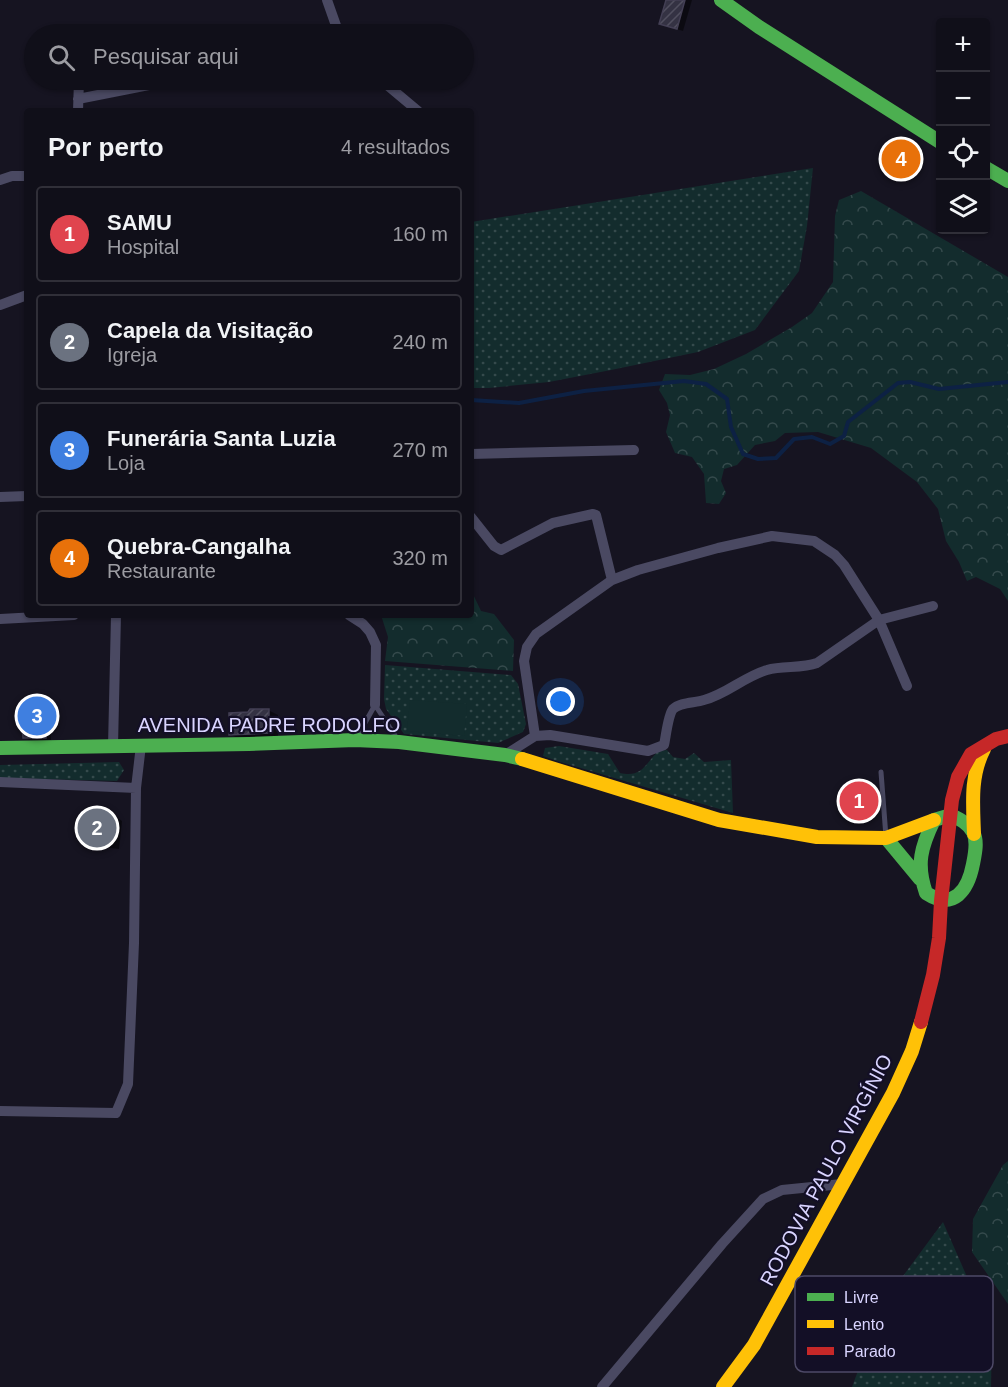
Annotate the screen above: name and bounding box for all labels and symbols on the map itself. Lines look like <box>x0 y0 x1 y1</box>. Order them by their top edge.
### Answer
pin: 4 <box>882 136 920 182</box>
your location <box>546 687 575 716</box>
pin: 3 <box>18 694 57 738</box>
street label: AVENIDA PADRE RODOLFO <box>138 714 400 736</box>
pin: 1 <box>840 778 878 824</box>
pin: 2 <box>78 806 116 850</box>
street label: RODOVIA PAULO VIRGÍNIO <box>756 1051 896 1289</box>
legend <box>795 1276 993 1372</box>
text: Livre <box>844 1289 879 1306</box>
text: Lento <box>844 1316 884 1333</box>
text: Parado <box>844 1343 896 1360</box>

